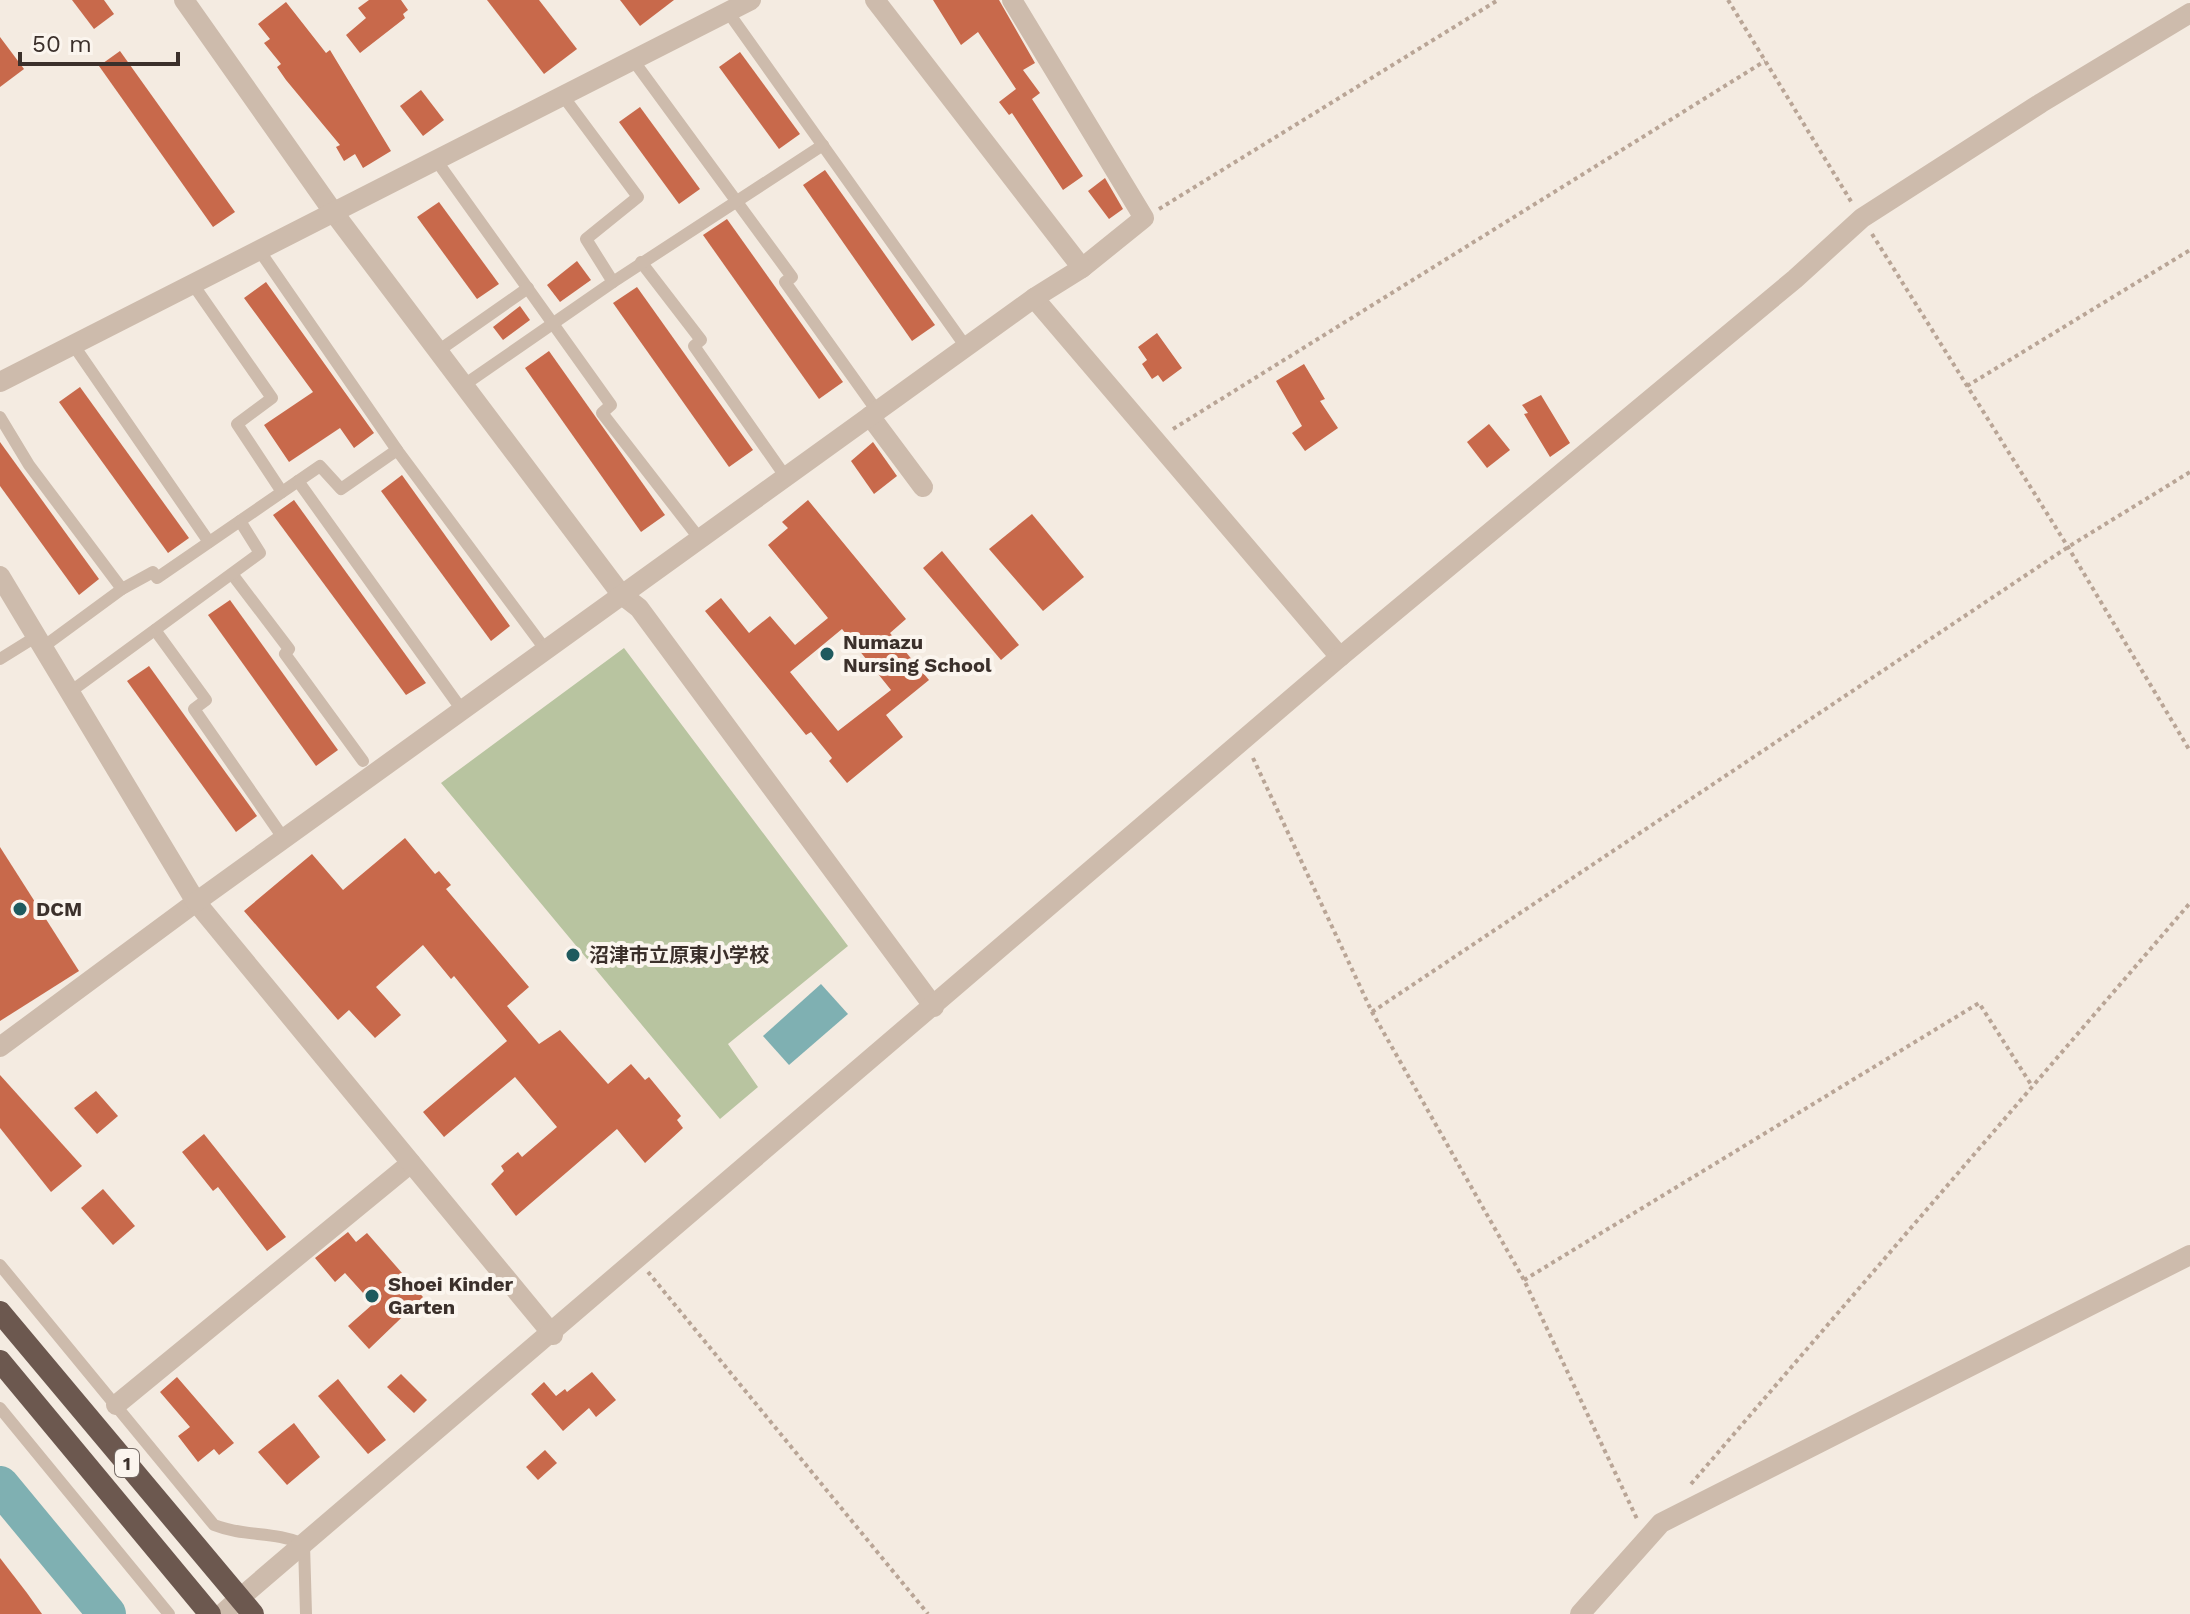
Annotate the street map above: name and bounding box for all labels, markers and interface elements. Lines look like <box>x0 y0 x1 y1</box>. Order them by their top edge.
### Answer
scale bar <box>20 16 178 66</box>
text: 50 m <box>32 30 92 58</box>
place label: Numazu Nursing School <box>843 630 992 677</box>
marker: Numazu Nursing School <box>818 645 836 663</box>
place label: DCM <box>36 897 82 921</box>
marker: DCM <box>11 900 29 918</box>
place label: 沼津市立原東小学校 <box>589 943 769 967</box>
marker: 沼津市立原東小学校 <box>564 946 582 964</box>
place label: Shoei Kinder Garten <box>388 1272 514 1319</box>
marker: Shoei Kinder Garten <box>363 1287 381 1305</box>
road number: 1 <box>115 1449 139 1477</box>

